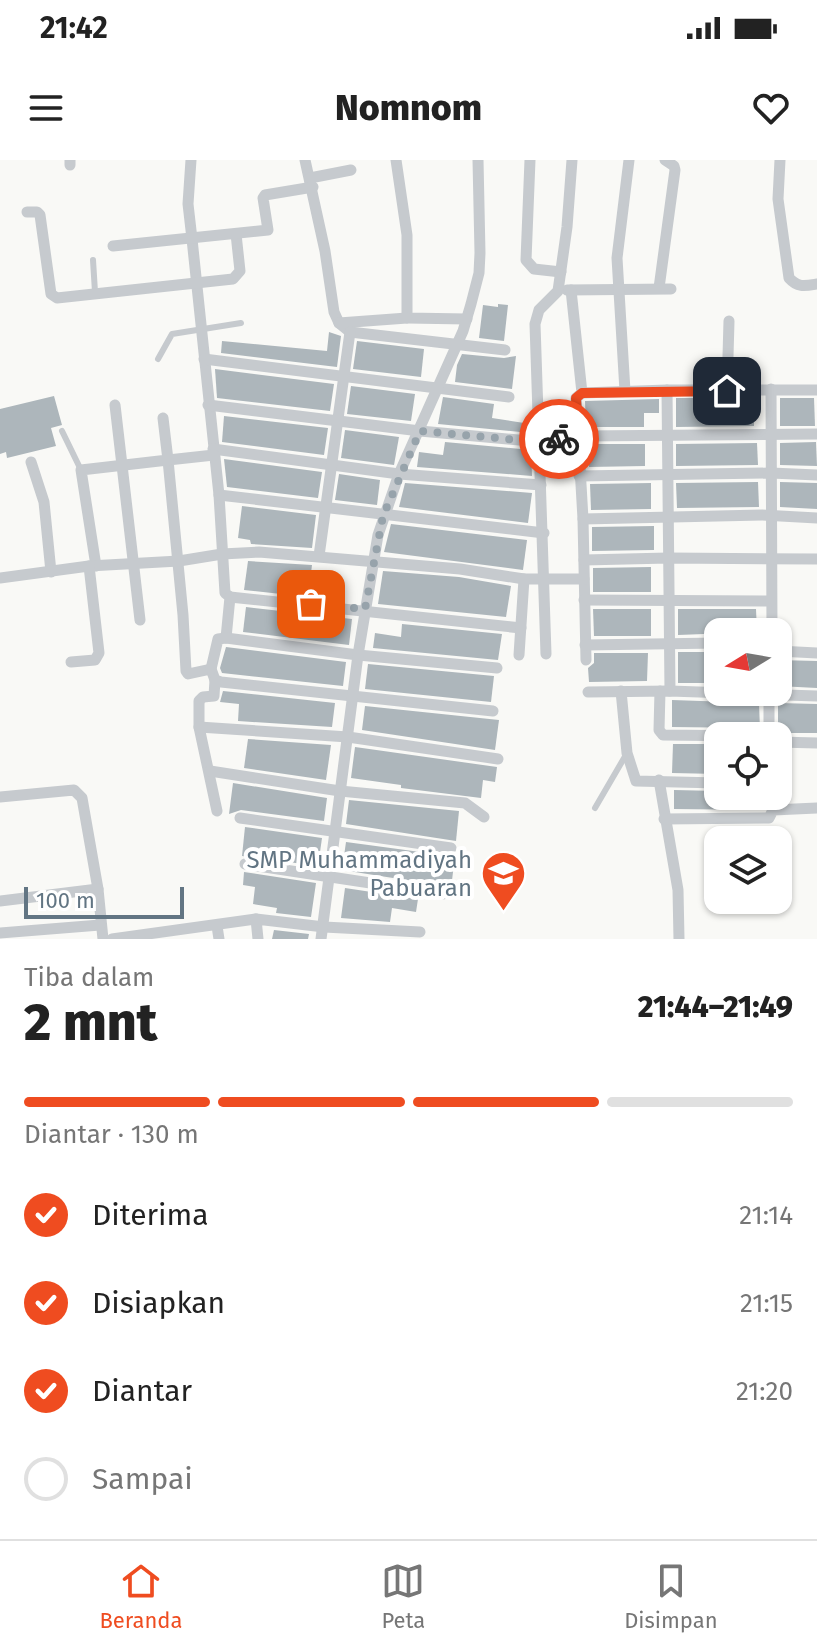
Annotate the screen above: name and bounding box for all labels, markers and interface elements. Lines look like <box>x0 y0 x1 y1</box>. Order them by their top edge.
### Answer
text: 21:42 <box>40 10 108 46</box>
icon: menu <box>24 86 68 130</box>
text: Nomnom <box>335 86 482 130</box>
icon: heart <box>749 86 793 130</box>
pin <box>693 357 761 425</box>
icon: home <box>705 369 749 413</box>
courier <box>519 399 599 479</box>
icon: bike <box>537 417 581 461</box>
pin <box>277 570 345 638</box>
icon: bag <box>289 582 333 626</box>
north arrow <box>704 618 792 706</box>
map controls <box>704 618 792 914</box>
button: locate <box>704 722 792 810</box>
button: layers <box>704 826 792 914</box>
place label: SMP Muhammadiyah Pabuaran <box>247 846 472 902</box>
school or university icon: SMP Muhammadiyah Pabuaran <box>479 850 527 913</box>
scale bar <box>24 883 184 919</box>
text: 100 m <box>36 887 95 914</box>
text: Tiba dalam <box>24 962 154 993</box>
text: 21:44–21:49 <box>638 989 793 1025</box>
text: 2 mnt <box>24 991 157 1054</box>
text: Diantar · 130 m <box>24 1119 199 1150</box>
icon: check <box>24 1193 68 1237</box>
text: Diterima <box>92 1197 209 1233</box>
text: 21:14 <box>739 1200 793 1231</box>
icon: check <box>24 1281 68 1325</box>
text: Disiapkan <box>92 1285 225 1321</box>
text: 21:15 <box>740 1288 793 1319</box>
icon: check <box>24 1369 68 1413</box>
text: Diantar <box>92 1373 192 1409</box>
text: 21:20 <box>736 1376 793 1407</box>
text: Sampai <box>92 1461 193 1497</box>
tab: Beranda <box>99 1559 182 1634</box>
tab: Peta <box>381 1559 425 1634</box>
tab: Disimpan <box>624 1559 718 1634</box>

